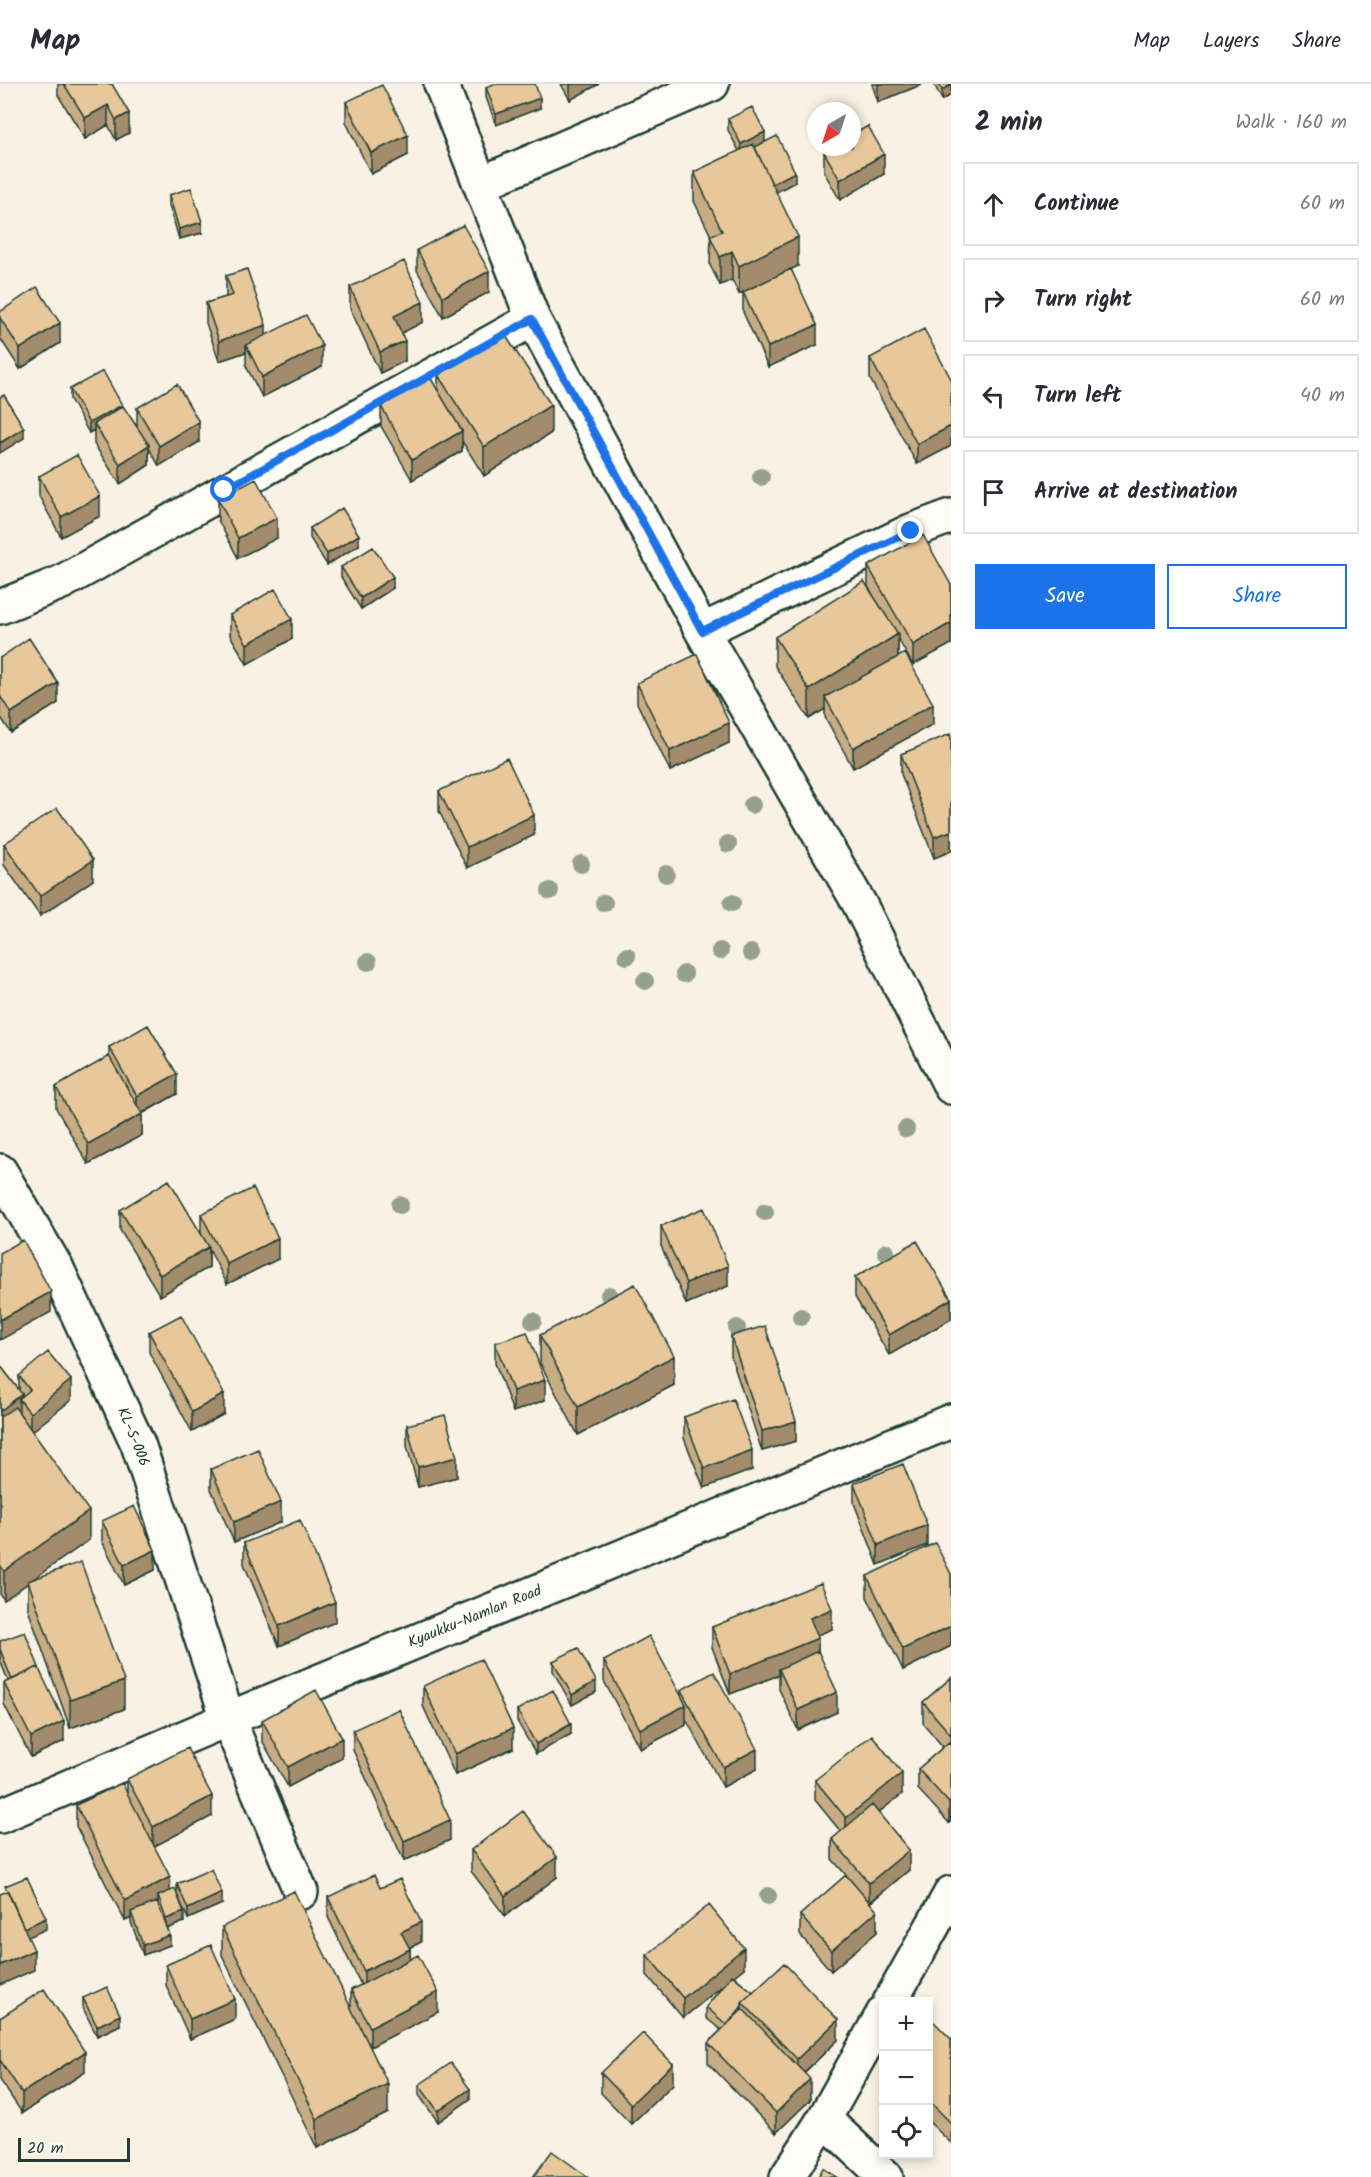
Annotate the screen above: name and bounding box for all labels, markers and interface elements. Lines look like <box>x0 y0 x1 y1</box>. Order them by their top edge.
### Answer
text: Map <box>30 19 81 64</box>
text: Map <box>1133 25 1170 58</box>
text: Layers <box>1203 25 1259 58</box>
text: Share <box>1292 25 1341 58</box>
north arrow <box>807 102 861 156</box>
text: 2 min <box>975 102 1043 144</box>
text: Walk · 160 m <box>1236 107 1347 139</box>
text: Continue <box>1034 187 1119 222</box>
icon: ahead <box>977 188 1010 221</box>
text: 60 m <box>1300 188 1345 220</box>
text: Turn right <box>1034 283 1132 318</box>
icon: right <box>977 284 1010 317</box>
text: 60 m <box>1300 284 1345 316</box>
text: Turn left <box>1034 379 1121 414</box>
icon: left <box>977 380 1010 413</box>
text: 40 m <box>1300 380 1345 412</box>
text: Arrive at destination <box>1034 475 1237 510</box>
route start <box>210 476 236 502</box>
icon: arrive <box>977 476 1010 509</box>
route end <box>897 517 923 543</box>
button: Save <box>975 564 1155 629</box>
button: Share <box>1167 564 1347 629</box>
street label: KL-S-006 <box>110 1404 156 1470</box>
street label: Kyaukku-Namlan Road <box>405 1579 546 1655</box>
map controls <box>879 1997 933 2159</box>
button: + <box>879 1997 933 2051</box>
button: − <box>879 2051 933 2105</box>
button: locate <box>879 2105 933 2159</box>
scale bar <box>18 2135 130 2162</box>
text: 20 m <box>27 2136 63 2161</box>

